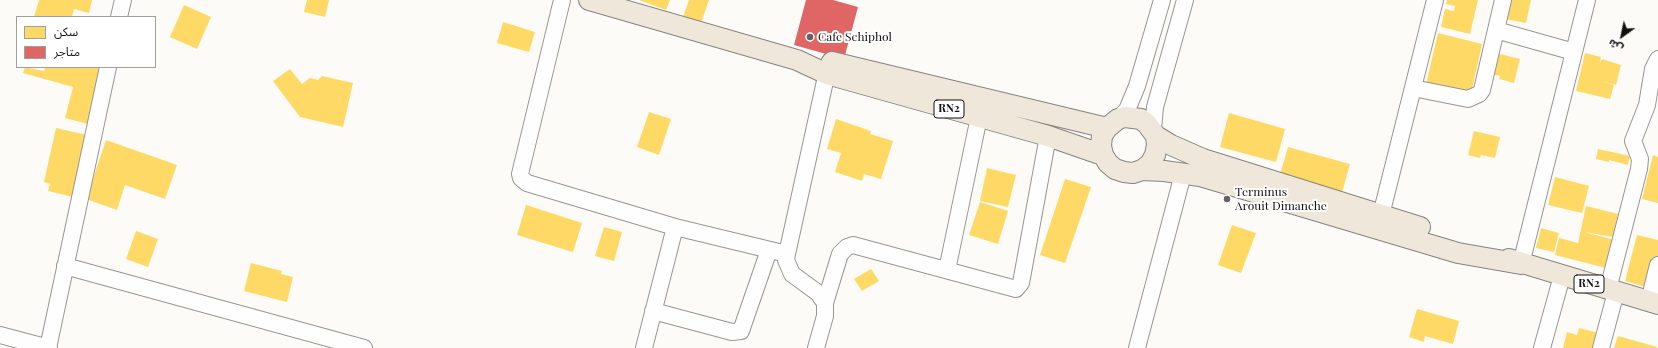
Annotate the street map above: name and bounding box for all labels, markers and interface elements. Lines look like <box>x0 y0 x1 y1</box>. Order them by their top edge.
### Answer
legend <box>16 16 156 68</box>
north arrow <box>1602 16 1642 56</box>
text: سكن <box>54 23 78 39</box>
place label: Cafe Schiphol <box>818 30 892 44</box>
marker: Cafe Schiphol <box>805 32 815 42</box>
text: ش <box>1605 36 1626 57</box>
text: متاجر <box>54 43 80 59</box>
road number: RN2 <box>934 100 964 118</box>
place label: Terminus Arouit Dimanche <box>1235 185 1327 213</box>
marker: Terminus Arouit Dimanche <box>1222 194 1232 204</box>
road number: RN2 <box>1574 275 1604 293</box>

